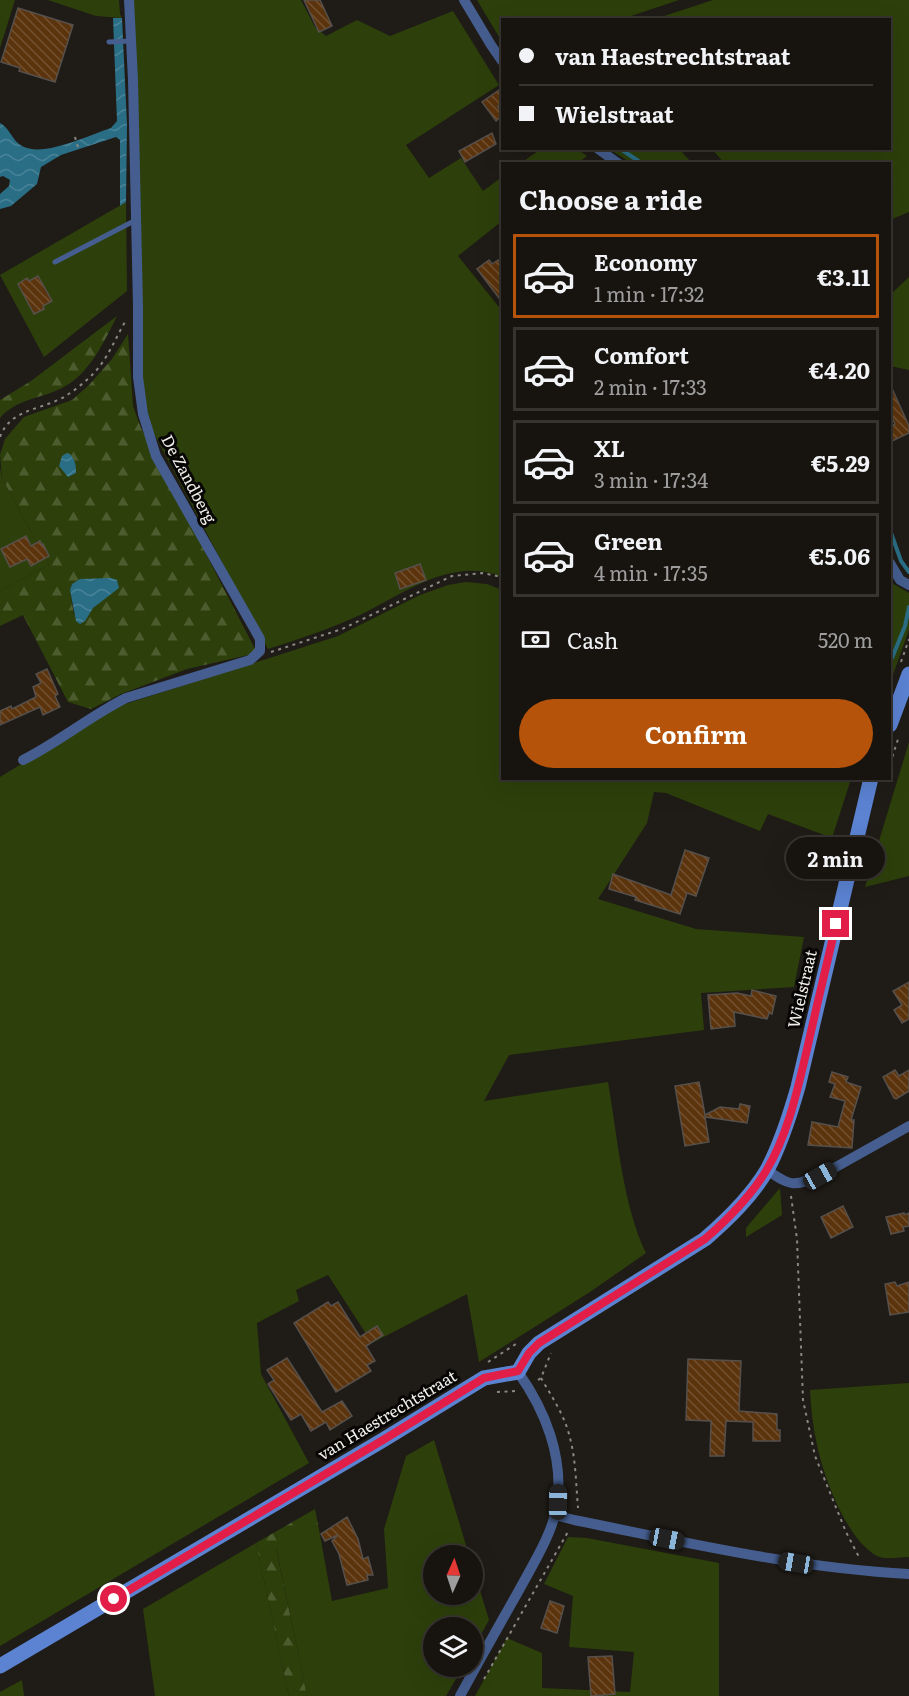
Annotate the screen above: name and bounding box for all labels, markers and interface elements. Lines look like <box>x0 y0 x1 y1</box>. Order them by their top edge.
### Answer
text: van Haestrechtstraat <box>555 39 790 72</box>
text: Wielstraat <box>555 97 674 130</box>
text: Choose a ride <box>519 178 702 218</box>
text: Economy <box>594 245 697 278</box>
icon: car <box>522 249 576 303</box>
text: €3.11 <box>817 260 870 293</box>
text: 1 min · 17:32 <box>594 278 704 308</box>
text: Comfort <box>594 338 689 371</box>
icon: car <box>522 342 576 396</box>
text: €4.20 <box>809 353 870 386</box>
text: 2 min · 17:33 <box>594 371 707 401</box>
street label: De Zandberg <box>156 430 223 527</box>
text: XL <box>594 431 625 464</box>
icon: car <box>522 435 576 489</box>
text: €5.29 <box>811 446 870 479</box>
text: 3 min · 17:34 <box>594 464 708 494</box>
text: Green <box>594 524 663 557</box>
icon: car <box>522 528 576 582</box>
text: €5.06 <box>809 539 870 572</box>
text: 4 min · 17:35 <box>594 557 708 587</box>
icon: cash <box>519 623 552 656</box>
text: Cash <box>567 623 618 656</box>
text: 520 m <box>818 624 873 654</box>
button: Confirm <box>519 699 873 768</box>
callout: 2 min <box>786 837 886 879</box>
text: 2 min <box>808 843 863 873</box>
route end <box>822 910 849 937</box>
street label: Wielstraat <box>780 947 822 1030</box>
car <box>800 1159 840 1193</box>
street label: van Haestrechtstraat <box>312 1363 461 1465</box>
car <box>549 1484 567 1520</box>
car <box>648 1527 686 1551</box>
north arrow <box>423 1545 483 1605</box>
map controls <box>423 1545 483 1677</box>
car <box>777 1551 815 1575</box>
route start <box>100 1585 127 1612</box>
button: layers <box>423 1617 483 1677</box>

